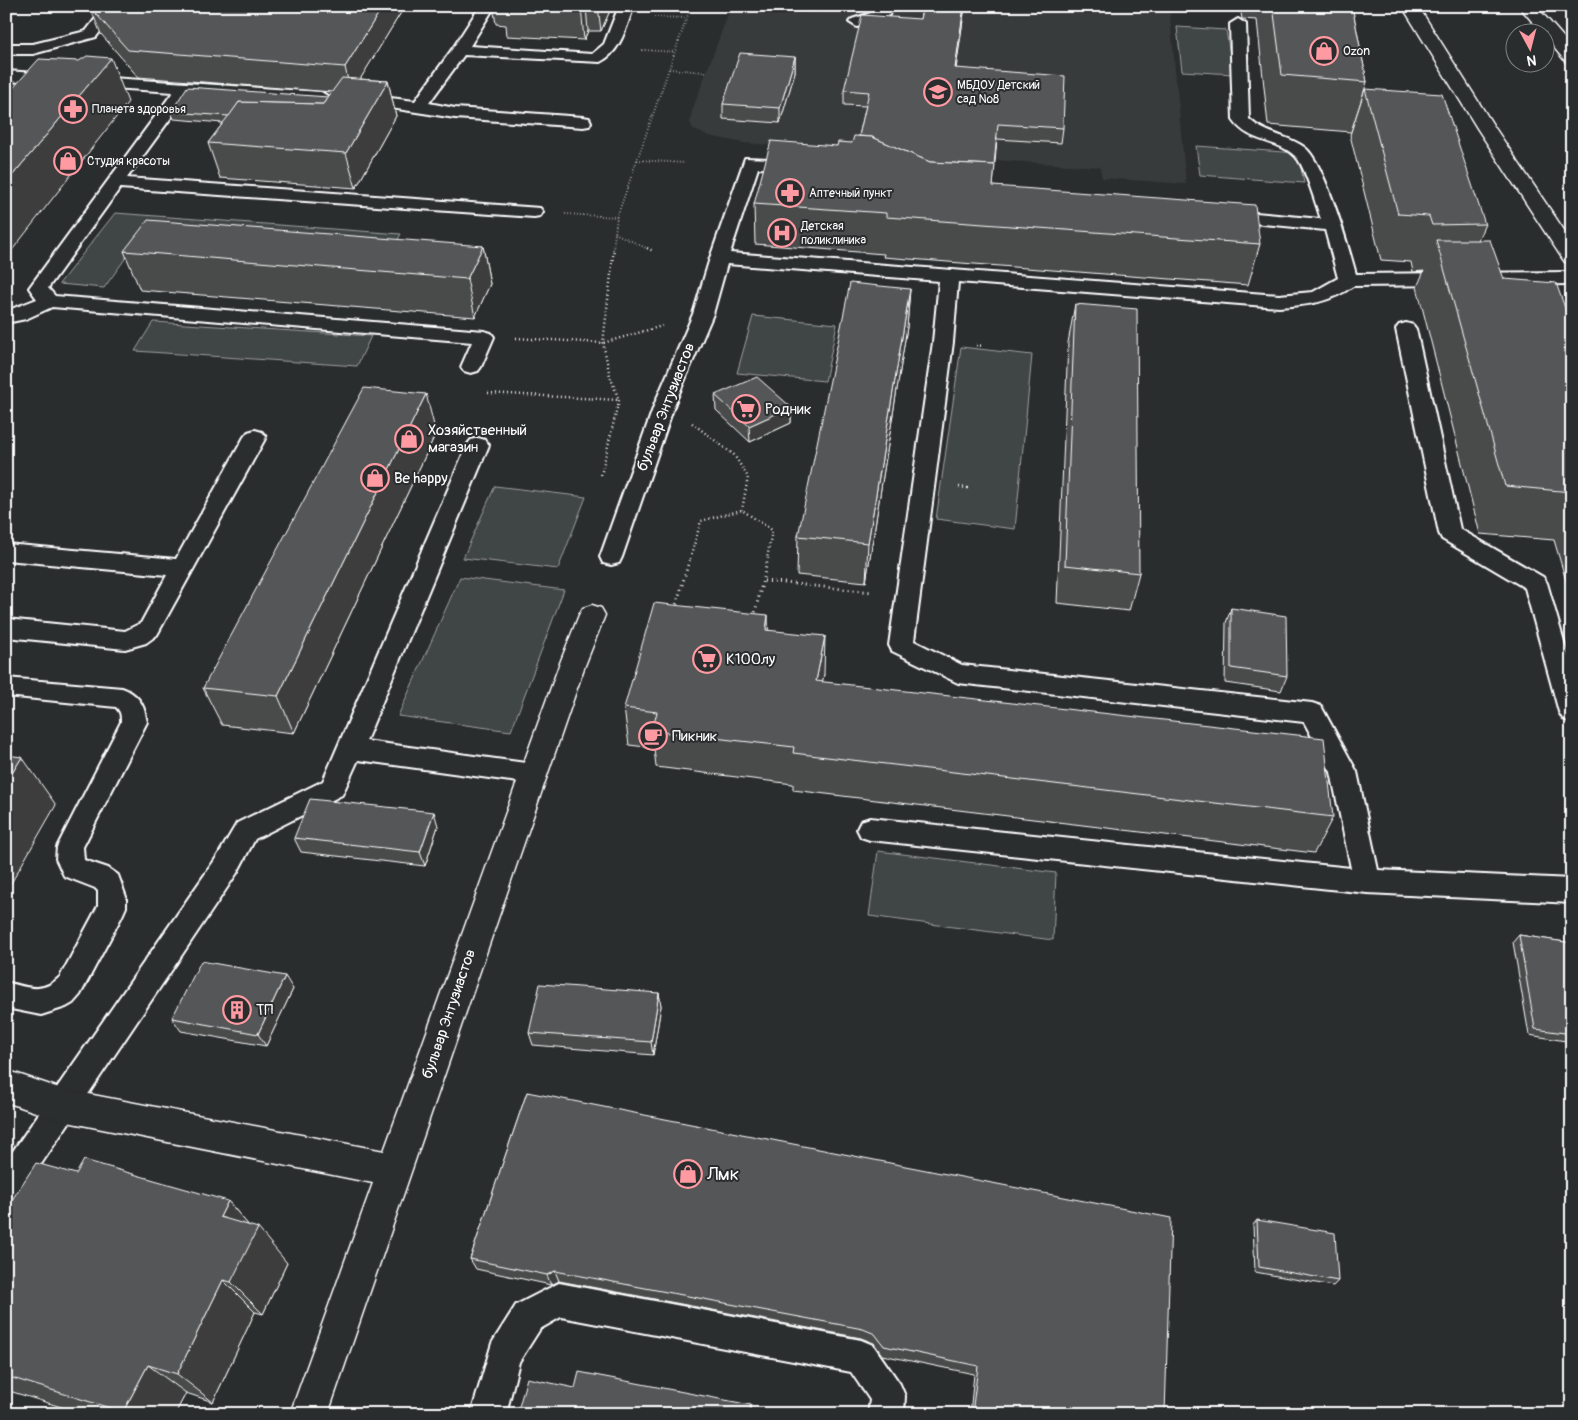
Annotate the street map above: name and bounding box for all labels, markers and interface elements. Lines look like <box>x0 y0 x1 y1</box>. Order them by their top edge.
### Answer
north arrow <box>1506 22 1556 72</box>
shop icon: Ozon <box>1309 36 1339 66</box>
place label: Ozon <box>1343 44 1370 59</box>
text: N <box>1526 51 1537 69</box>
school or university icon: МБДОУ Детский сад №8 <box>923 77 953 107</box>
place label: МБДОУ Детский сад №8 <box>957 78 1040 107</box>
pharmacy icon: Планета здоровья <box>58 94 88 124</box>
place label: Планета здоровья <box>92 102 186 117</box>
shop icon: Студия красоты <box>53 146 83 176</box>
place label: Студия красоты <box>87 154 170 169</box>
pharmacy icon: Аптечный пункт <box>775 178 805 208</box>
place label: Аптечный пункт <box>809 186 892 201</box>
hospital icon: Детская поликлиника <box>767 218 797 248</box>
place label: Детская поликлиника <box>800 219 867 248</box>
street label: бульвар Энтузиастов <box>633 340 699 474</box>
supermarket icon: Родник <box>731 394 761 424</box>
place label: Родник <box>765 400 812 419</box>
place label: Хозяйственный магазин <box>428 421 527 457</box>
shop icon: Хозяйственный магазин <box>394 424 424 454</box>
shop icon: Be happy <box>360 463 390 493</box>
place label: Be happy <box>394 469 448 488</box>
supermarket icon: К100лу <box>692 644 722 674</box>
place label: К100лу <box>726 650 776 669</box>
cafe icon: Пикник <box>638 721 668 751</box>
place label: Пикник <box>672 727 718 746</box>
street label: бульвар Энтузиастов <box>418 947 480 1081</box>
building icon: ТП <box>222 995 252 1025</box>
place label: ТП <box>256 1001 273 1020</box>
shop icon: Лмк <box>673 1159 703 1189</box>
place label: Лмк <box>706 1163 739 1186</box>

